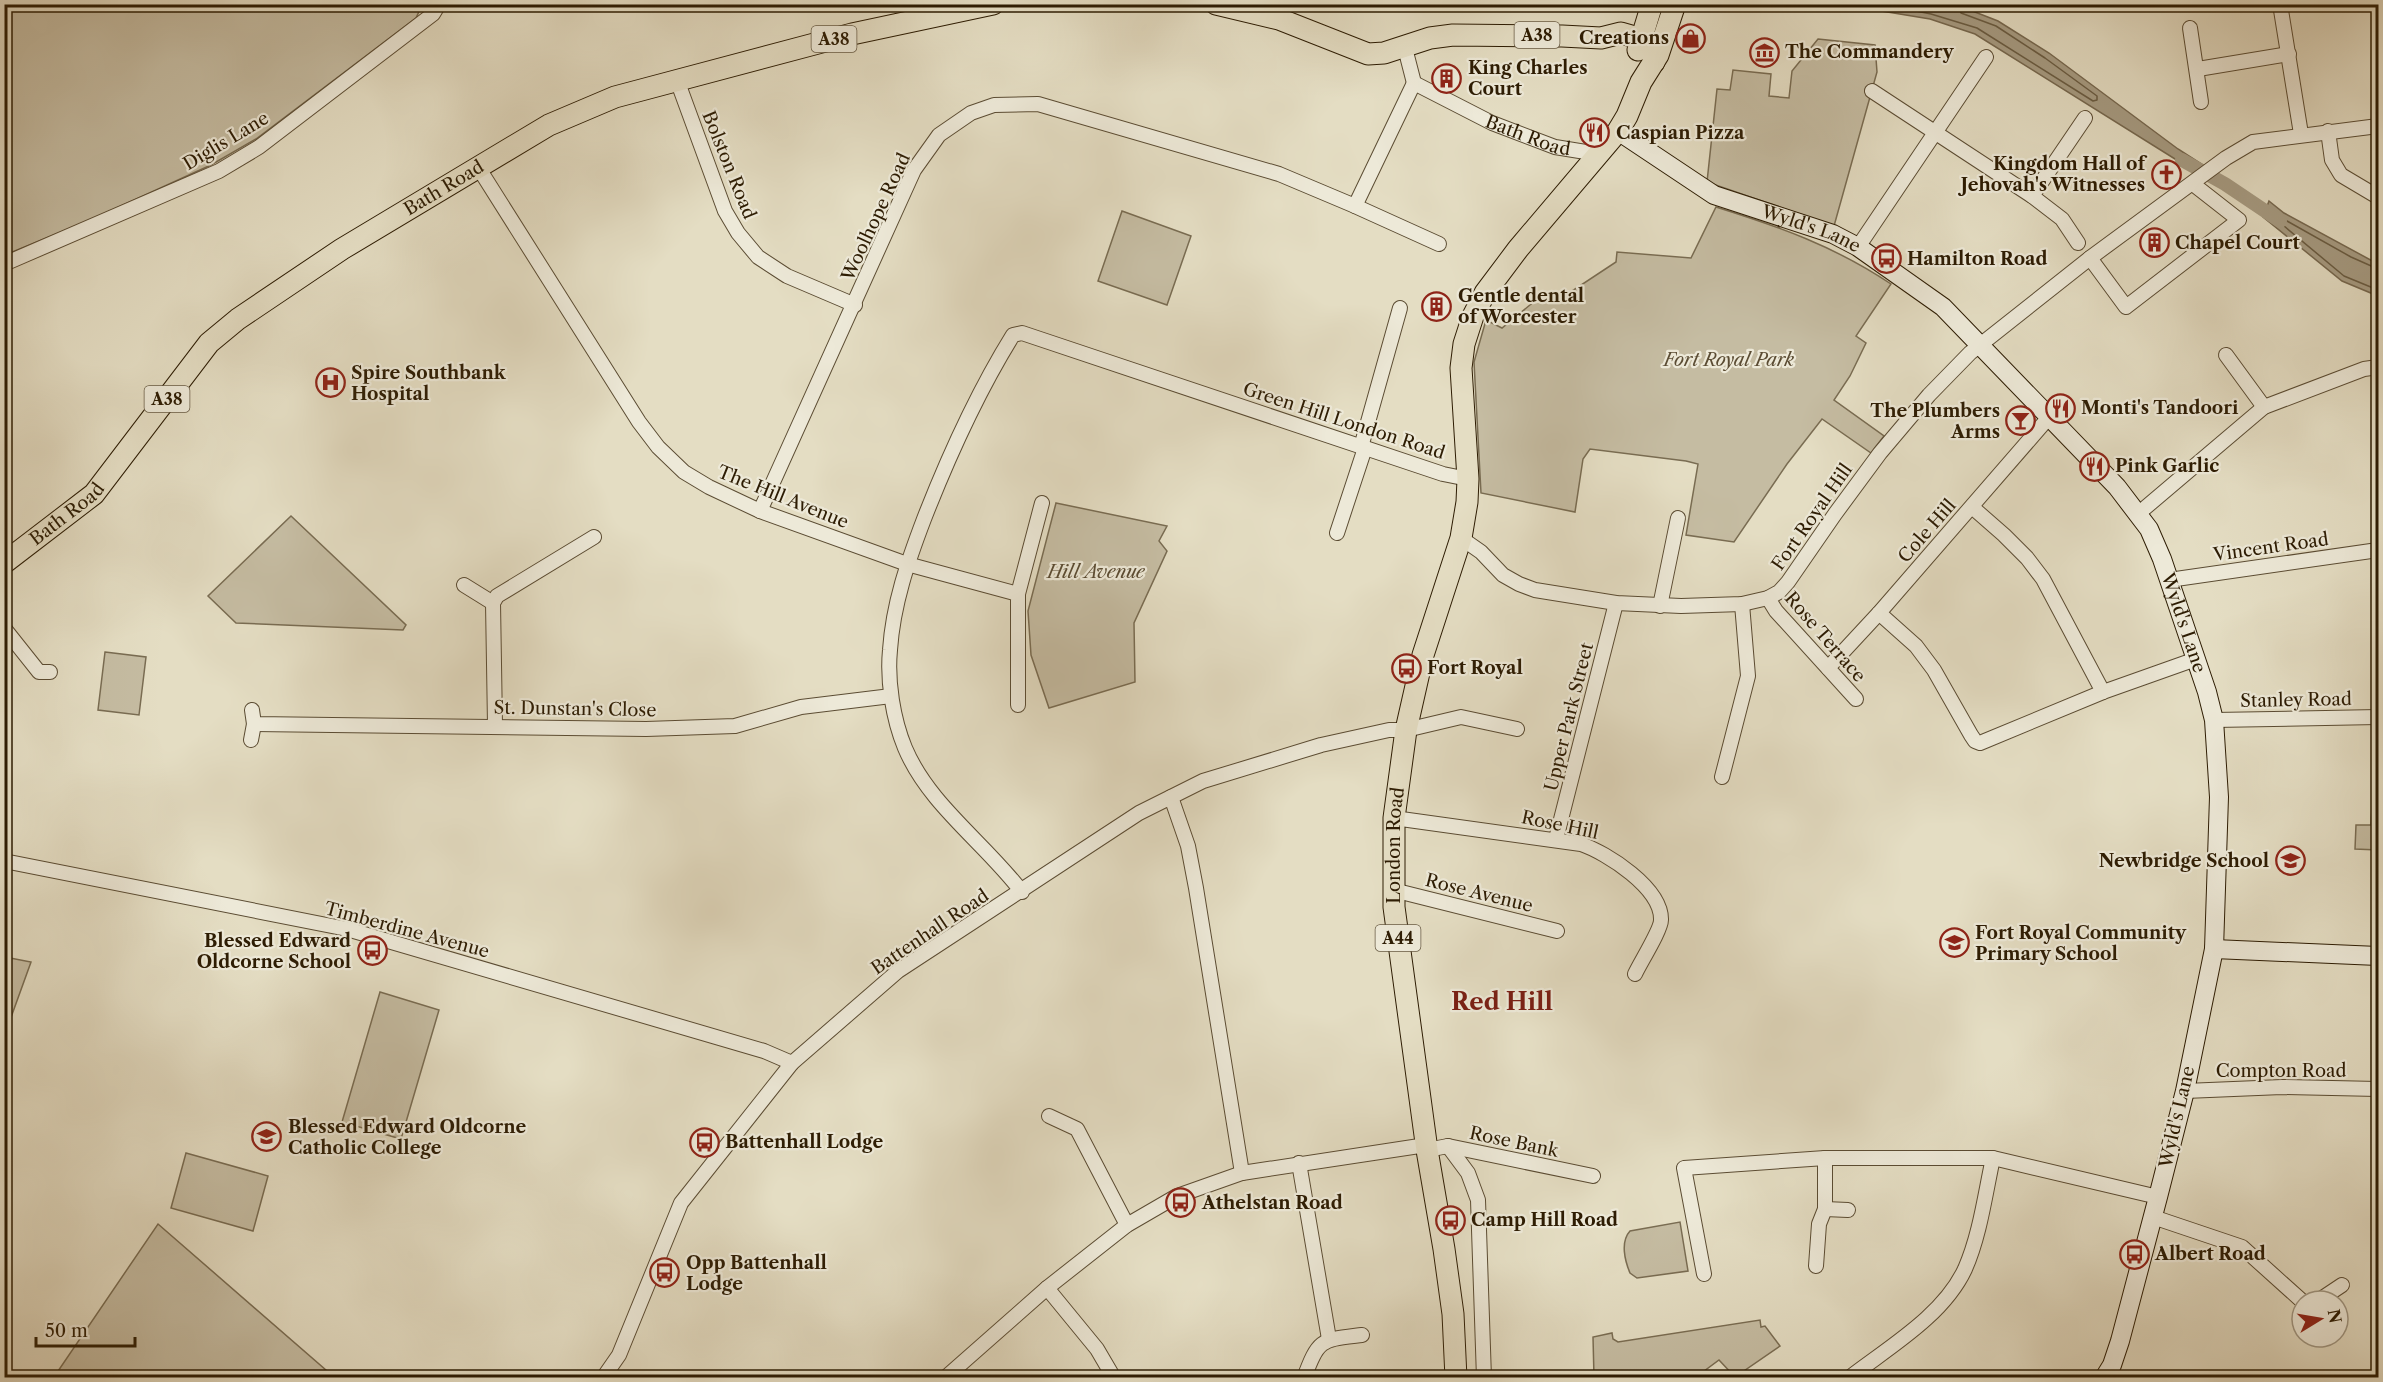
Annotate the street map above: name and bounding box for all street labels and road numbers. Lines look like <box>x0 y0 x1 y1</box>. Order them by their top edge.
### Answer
road number: A38 <box>1514 22 1560 48</box>
road number: A38 <box>812 26 856 52</box>
street label: Diglis Lane <box>179 107 273 175</box>
street label: Bolston Road <box>697 108 761 222</box>
street label: Bath Road <box>1482 111 1572 160</box>
street label: Woolhope Road <box>836 150 915 285</box>
street label: Bath Road <box>400 156 488 220</box>
street label: Wyld's Lane <box>1758 200 1864 257</box>
street label: Green Hill London Road <box>1240 378 1448 464</box>
road number: A38 <box>144 386 190 412</box>
street label: Fort Royal Hill <box>1767 459 1857 575</box>
street label: The Hill Avenue <box>714 461 852 533</box>
street label: Bath Road <box>25 478 110 550</box>
street label: Cole Hill <box>1894 495 1960 567</box>
street label: Vincent Road <box>2211 528 2330 566</box>
street label: Wyld's Lane <box>2156 569 2211 676</box>
street label: Rose Terrace <box>1780 587 1870 687</box>
street label: Upper Park Street <box>1540 640 1598 794</box>
street label: Stanley Road <box>2240 688 2352 712</box>
street label: St. Dunstan's Close <box>493 697 657 721</box>
street label: London Road <box>1383 786 1409 904</box>
street label: Rose Hill <box>1519 806 1601 844</box>
street label: Rose Avenue <box>1423 869 1535 917</box>
street label: Battenhall Road <box>867 885 993 979</box>
street label: Timberdine Avenue <box>322 897 492 963</box>
road number: A44 <box>1376 925 1420 951</box>
street label: Compton Road <box>2216 1060 2346 1082</box>
street label: Wyld's Lane <box>2154 1064 2199 1171</box>
street label: Rose Bank <box>1467 1122 1562 1163</box>

